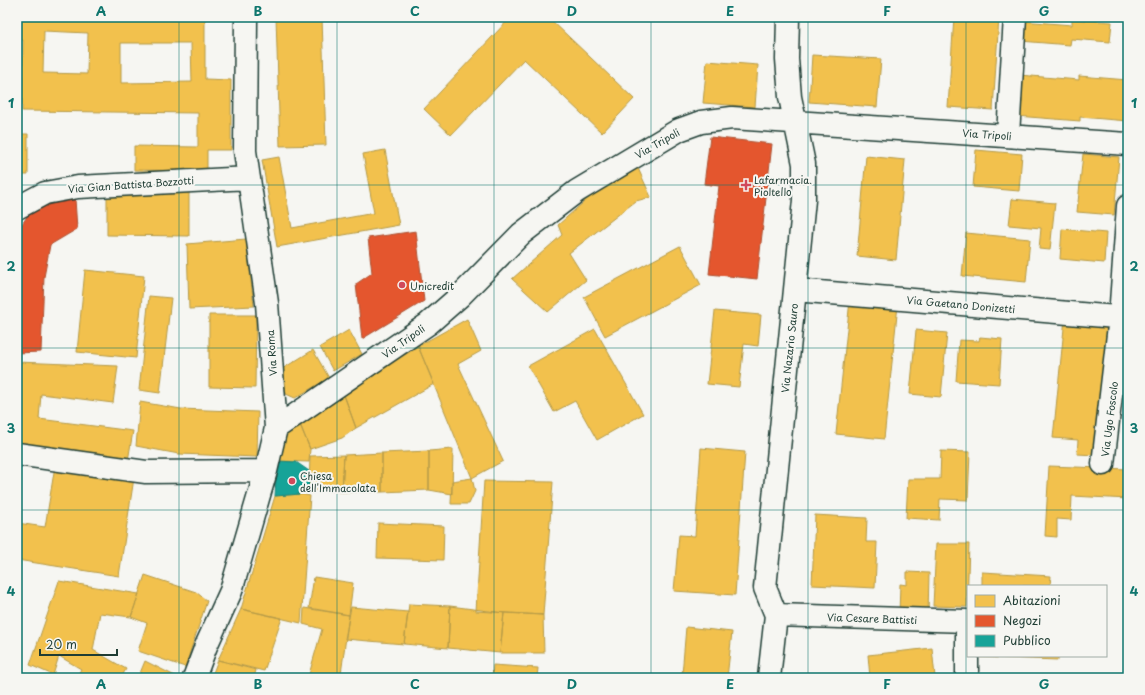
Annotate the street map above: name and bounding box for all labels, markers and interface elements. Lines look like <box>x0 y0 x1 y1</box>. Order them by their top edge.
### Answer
text: A <box>96 1 106 20</box>
text: B <box>254 1 263 20</box>
text: C <box>410 1 420 20</box>
text: D <box>567 1 577 20</box>
text: E <box>726 1 734 20</box>
text: F <box>883 1 891 20</box>
text: G <box>1039 1 1049 20</box>
text: 1 <box>8 93 14 112</box>
text: 1 <box>1131 93 1137 112</box>
street label: Via Tripoli <box>632 124 682 162</box>
street label: Via Tripoli <box>962 125 1012 143</box>
street label: Via Gian Battista Bozzotti <box>68 172 195 196</box>
place label: Lafarmacia. Pioltello <box>754 172 812 199</box>
marker: Lafarmacia. Pioltello <box>741 180 751 190</box>
text: 2 <box>6 256 16 275</box>
text: 2 <box>1129 256 1139 275</box>
place label: Unicredit <box>410 278 454 293</box>
marker: Unicredit <box>397 280 407 290</box>
street label: Via Gaetano Donizetti <box>906 292 1016 316</box>
street label: Via Nazario Sauro <box>777 302 801 394</box>
street label: Via Tripoli <box>378 321 428 361</box>
street label: Via Roma <box>262 329 280 377</box>
street label: Via Ugo Foscolo <box>1097 380 1121 458</box>
text: 3 <box>7 418 16 437</box>
text: 3 <box>1130 418 1139 437</box>
place label: Chiesa dell'Immacolata <box>300 468 377 495</box>
marker: Chiesa dell'Immacolata <box>287 476 297 486</box>
text: 4 <box>7 581 16 600</box>
text: 4 <box>1130 581 1139 600</box>
legend <box>967 585 1107 657</box>
text: Abitazioni <box>1003 591 1061 609</box>
street label: Via Cesare Battisti <box>827 609 918 627</box>
text: Negozi <box>1003 611 1041 629</box>
scale bar <box>40 631 117 657</box>
text: Pubblico <box>1003 631 1051 649</box>
text: 20 m <box>46 635 77 653</box>
text: A <box>96 674 106 693</box>
text: B <box>254 674 263 693</box>
text: C <box>410 674 420 693</box>
text: D <box>567 674 577 693</box>
text: E <box>726 674 734 693</box>
text: F <box>883 674 891 693</box>
text: G <box>1039 674 1049 693</box>

